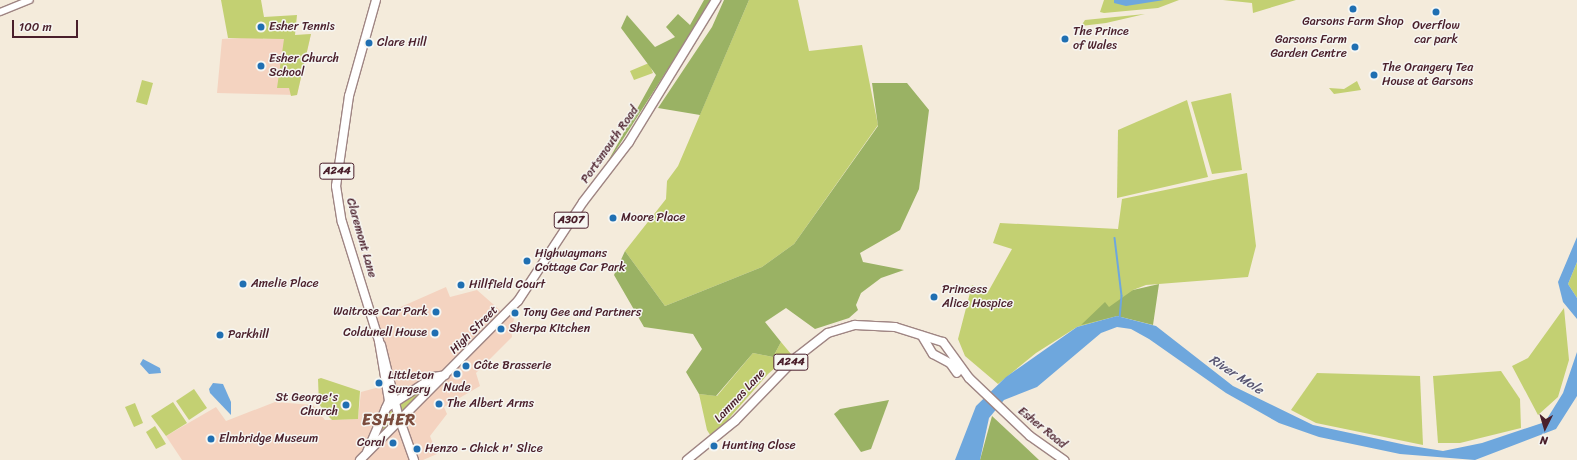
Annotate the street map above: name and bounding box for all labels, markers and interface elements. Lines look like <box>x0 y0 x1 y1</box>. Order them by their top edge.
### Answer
marker: Garsons Farm Shop <box>1348 4 1358 14</box>
marker: Overflow car park <box>1431 7 1441 17</box>
scale bar <box>14 12 80 38</box>
place label: Garsons Farm Shop <box>1302 15 1404 29</box>
text: 100 m <box>19 16 52 38</box>
place label: Overflow car park <box>1412 19 1460 47</box>
place label: Esher Tennis <box>269 20 335 34</box>
marker: Esher Tennis <box>256 22 266 32</box>
place label: The Prince of Wales <box>1073 25 1129 53</box>
place label: Garsons Farm Garden Centre <box>1270 33 1347 61</box>
marker: The Prince of Wales <box>1060 34 1070 44</box>
place label: Clare Hill <box>377 36 427 50</box>
marker: Clare Hill <box>364 38 374 48</box>
marker: Garsons Farm Garden Centre <box>1350 42 1360 52</box>
place label: Esher Church School <box>269 52 339 80</box>
marker: Esher Church School <box>256 61 266 71</box>
place label: The Orangery Tea House at Garsons <box>1382 61 1474 89</box>
marker: The Orangery Tea House at Garsons <box>1369 70 1379 80</box>
street label: Portsmouth Road <box>578 104 642 186</box>
road number: A244 <box>319 162 355 180</box>
street label: Claremont Lane <box>343 197 379 279</box>
road number: A307 <box>553 211 589 229</box>
place label: Moore Place <box>621 211 686 225</box>
marker: Moore Place <box>608 213 618 223</box>
place label: Highwaymans Cottage Car Park <box>535 247 626 275</box>
marker: Highwaymans Cottage Car Park <box>522 256 532 266</box>
place label: Amelie Place <box>251 277 319 291</box>
place label: Hillfield Court <box>469 278 546 292</box>
marker: Amelie Place <box>238 279 248 289</box>
marker: Hillfield Court <box>456 280 466 290</box>
place label: Princess Alice Hospice <box>942 283 1013 311</box>
marker: Princess Alice Hospice <box>929 292 939 302</box>
street label: High Street <box>447 303 501 357</box>
place label: Waitrose Car Park <box>333 305 428 319</box>
place label: Tony Gee and Partners <box>523 306 642 320</box>
marker: Waitrose Car Park <box>431 307 441 317</box>
marker: Tony Gee and Partners <box>510 308 520 318</box>
place label: Sherpa Kitchen <box>509 322 590 336</box>
marker: Sherpa Kitchen <box>496 324 506 334</box>
place label: Coldunell House <box>343 326 427 340</box>
place label: Parkhill <box>228 328 269 342</box>
marker: Coldunell House <box>430 328 440 338</box>
marker: Parkhill <box>215 330 225 340</box>
water label: River Mole <box>1206 352 1266 398</box>
road number: A244 <box>773 353 809 371</box>
place label: Côte Brasserie <box>474 359 552 373</box>
marker: Côte Brasserie <box>461 361 471 371</box>
street label: Lammas Lane <box>711 366 769 426</box>
place label: Littleton Surgery <box>388 369 434 397</box>
marker: Nude <box>452 369 462 379</box>
marker: Littleton Surgery <box>373 377 385 389</box>
place label: Nude <box>443 381 471 395</box>
place label: St George's Church <box>276 391 338 419</box>
place label: The Albert Arms <box>447 397 533 411</box>
marker: The Albert Arms <box>434 399 444 409</box>
marker: St George's Church <box>341 400 351 410</box>
street label: Esher Road <box>1015 404 1069 452</box>
north arrow <box>1525 408 1565 448</box>
district label: ESHER <box>362 410 416 430</box>
text: N <box>1539 431 1549 450</box>
place label: Elmbridge Museum <box>219 432 318 446</box>
marker: Elmbridge Museum <box>206 434 216 444</box>
place label: Coral <box>357 436 385 450</box>
marker: Coral <box>388 438 398 448</box>
place label: Hunting Close <box>722 439 796 453</box>
marker: Hunting Close <box>709 441 719 451</box>
place label: Henzo - Chick n' Slice <box>425 442 543 456</box>
marker: Henzo - Chick n' Slice <box>412 444 422 454</box>

